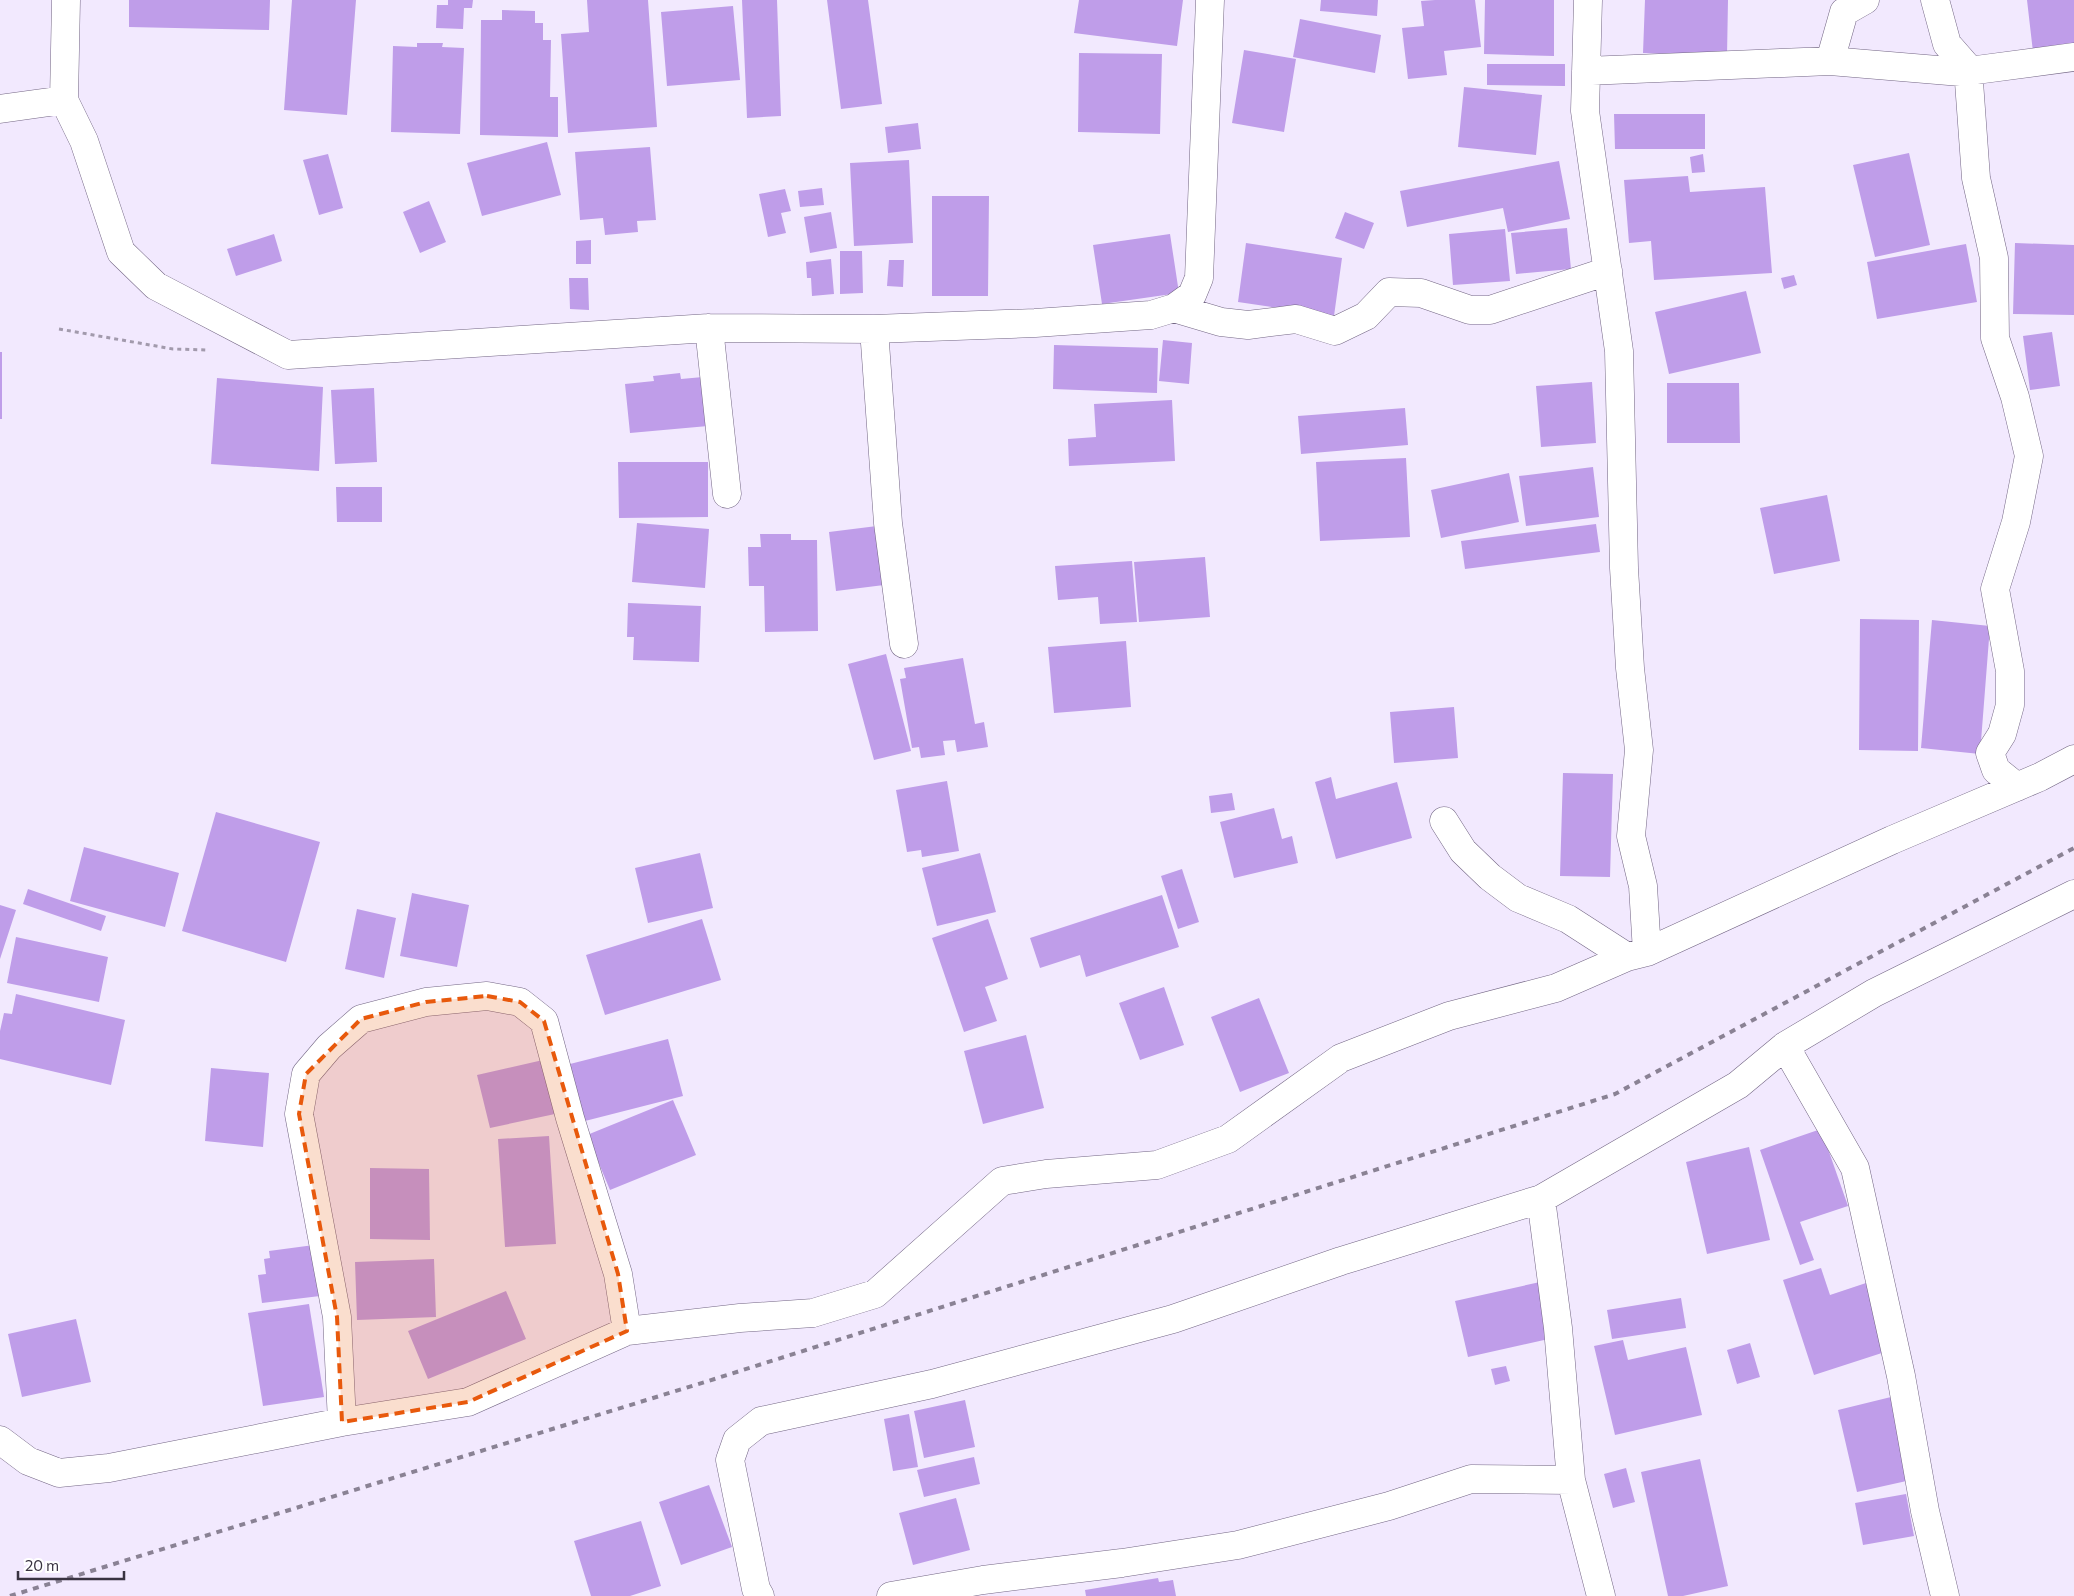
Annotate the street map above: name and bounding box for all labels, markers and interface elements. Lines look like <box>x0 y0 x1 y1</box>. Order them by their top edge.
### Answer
scale bar <box>18 1548 124 1580</box>
text: 20 m <box>25 1556 59 1574</box>

